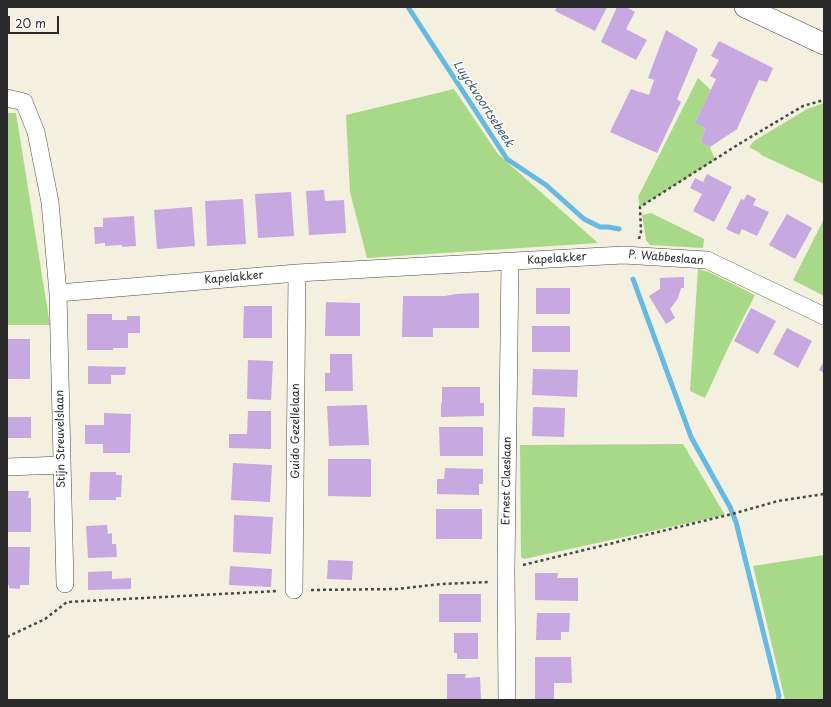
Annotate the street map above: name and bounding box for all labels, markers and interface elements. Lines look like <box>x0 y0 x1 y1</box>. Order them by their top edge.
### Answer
scale bar <box>10 8 61 34</box>
text: 20 m <box>15 14 46 32</box>
water label: Luyckvoortsebeek <box>450 58 516 150</box>
street label: P. Wabbeslaan <box>628 248 704 268</box>
street label: Kapelakker <box>527 250 587 268</box>
street label: Kapelakker <box>204 269 264 287</box>
street label: Guido Gezellelaan <box>289 383 303 479</box>
street label: Stijn Streuvelslaan <box>54 390 68 488</box>
street label: Ernest Claeslaan <box>500 437 514 525</box>

